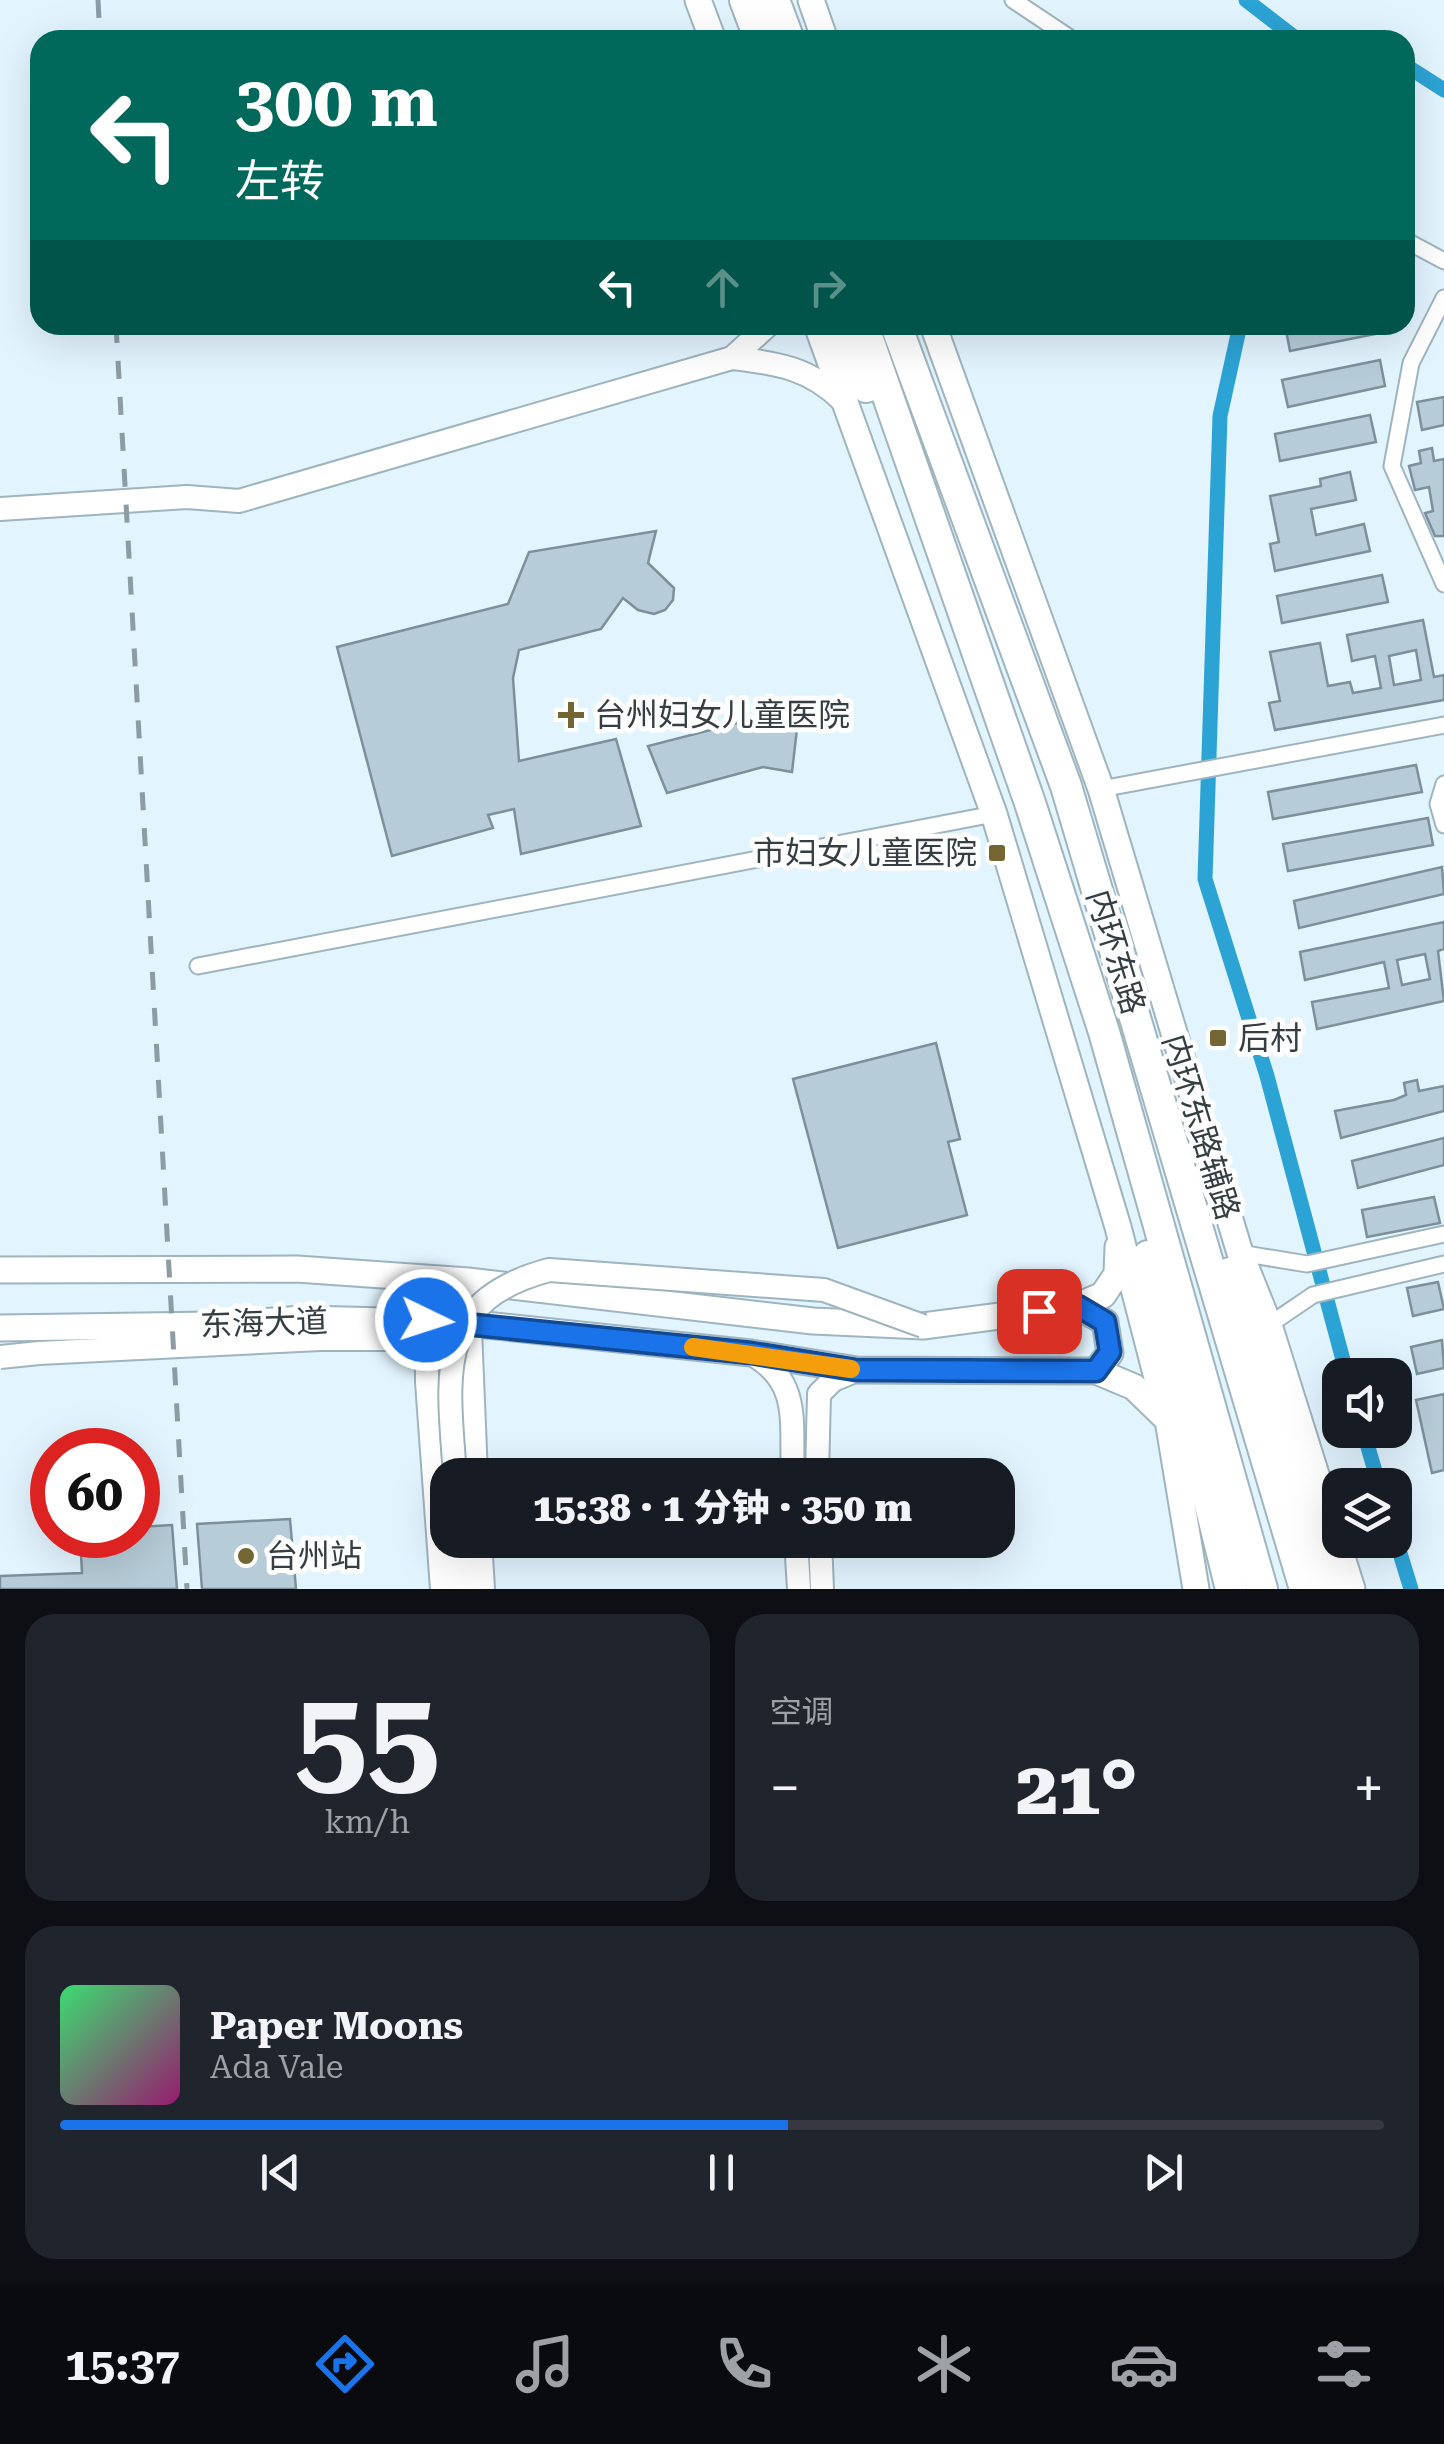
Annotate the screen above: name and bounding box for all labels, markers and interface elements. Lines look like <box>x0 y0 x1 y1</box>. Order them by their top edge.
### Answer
text: 300 m <box>235 61 438 143</box>
icon: left <box>70 70 200 200</box>
text: 左转 <box>235 155 325 208</box>
icon: left <box>590 260 645 315</box>
icon: ahead <box>695 260 750 315</box>
icon: right <box>800 260 855 315</box>
place label: 台州妇女儿童医院 <box>594 696 850 734</box>
marker: 台州妇女儿童医院 <box>558 702 584 728</box>
place label: 市妇女儿童医院 <box>753 834 977 872</box>
marker: 市妇女儿童医院 <box>986 842 1008 864</box>
street label: 内环东路 <box>1079 885 1153 1019</box>
place label: 后村 <box>1238 1019 1302 1057</box>
marker: 后村 <box>1207 1027 1229 1049</box>
street label: 内环东路辅路 <box>1155 1030 1247 1224</box>
position arrow <box>374 1268 478 1372</box>
pin <box>997 1269 1082 1354</box>
icon: arrive <box>1012 1284 1067 1339</box>
street label: 东海大道 <box>199 1302 329 1344</box>
map controls <box>1322 1358 1412 1558</box>
button: sound <box>1322 1358 1412 1448</box>
speed limit sign: 60 <box>30 1428 160 1558</box>
button: layers <box>1322 1468 1412 1558</box>
text: 15:38 · 1 分钟 · 350 m <box>533 1486 912 1530</box>
place label: 台州站 <box>266 1537 362 1575</box>
marker: 台州站 <box>235 1545 257 1567</box>
text: 55 <box>294 1661 440 1814</box>
text: 空调 <box>770 1693 834 1731</box>
text: 21° <box>1016 1744 1138 1832</box>
text: − <box>770 1756 800 1820</box>
text: + <box>1353 1756 1384 1820</box>
text: km/h <box>324 1803 410 1841</box>
text: Paper Moons <box>210 2004 463 2048</box>
text: Ada Vale <box>210 2048 343 2086</box>
icon: previous <box>253 2145 308 2200</box>
icon: pause <box>694 2145 749 2200</box>
icon: next <box>1136 2145 1191 2200</box>
icon: directions <box>310 2329 380 2399</box>
icon: music <box>510 2329 580 2399</box>
icon: phone <box>709 2329 779 2399</box>
icon: climate <box>909 2329 979 2399</box>
icon: car <box>1109 2329 1179 2399</box>
icon: filters <box>1309 2329 1379 2399</box>
text: 15:37 <box>65 2338 180 2391</box>

